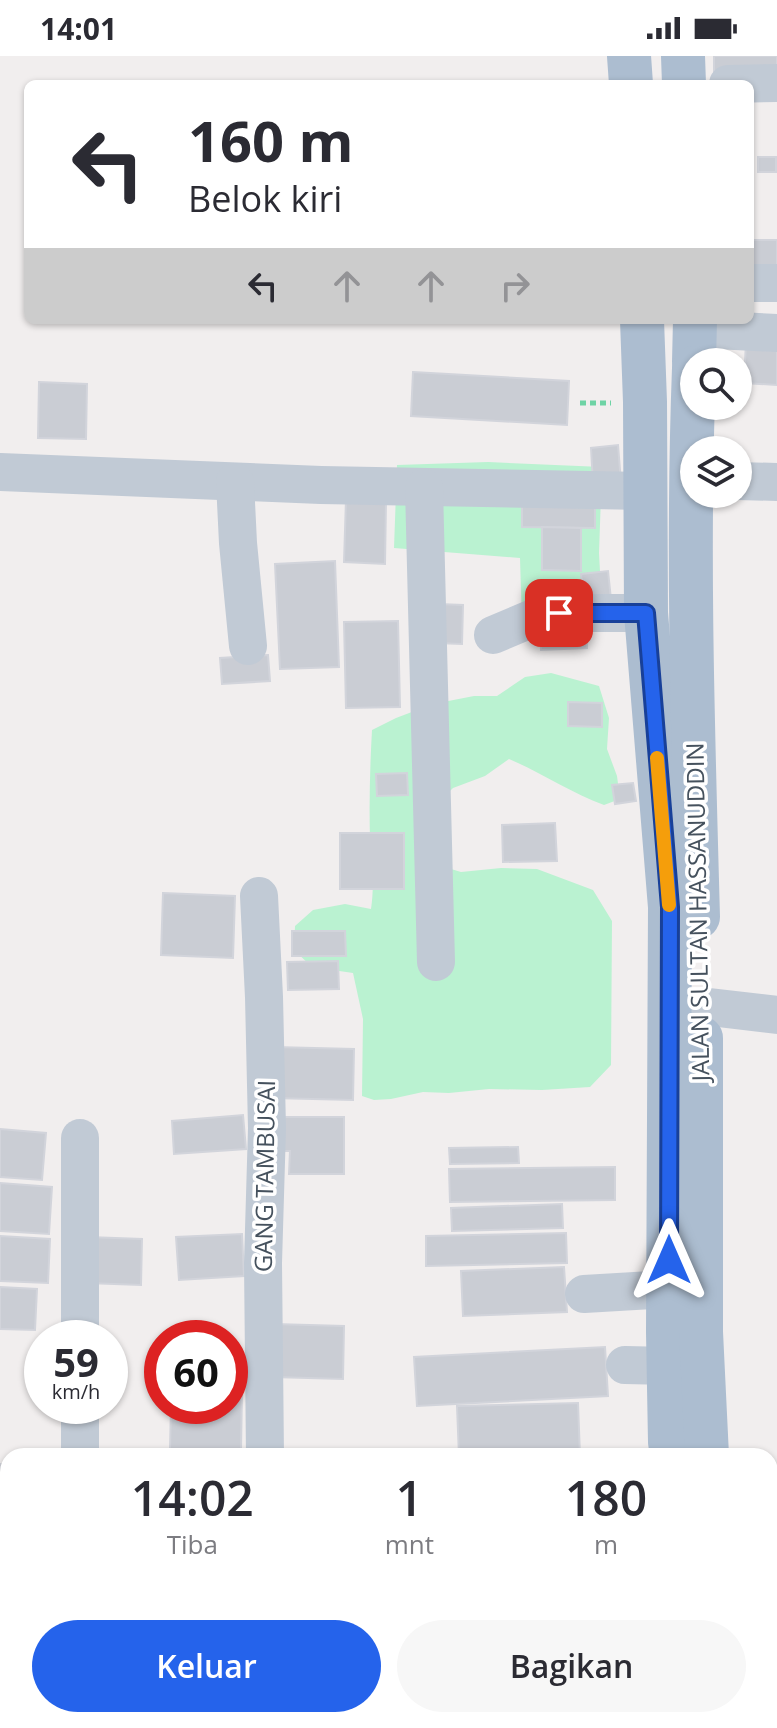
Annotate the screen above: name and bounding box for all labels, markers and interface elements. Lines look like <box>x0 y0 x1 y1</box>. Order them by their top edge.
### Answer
text: 14:01 <box>40 8 117 49</box>
text: 160 m <box>188 102 354 178</box>
icon: left <box>56 112 160 216</box>
text: Belok kiri <box>188 174 342 223</box>
icon: left <box>241 264 285 308</box>
icon: ahead <box>325 264 369 308</box>
icon: ahead <box>409 264 453 308</box>
icon: right <box>493 264 537 308</box>
map controls <box>680 348 752 508</box>
button: search <box>680 348 752 420</box>
button: layers <box>680 436 752 508</box>
pin <box>525 579 593 647</box>
icon: arrive <box>537 591 581 635</box>
street label: JALAN SULTAN HASSANUDDIN <box>678 742 716 1084</box>
street label: GANG TAMBUSAI <box>246 1080 282 1272</box>
position arrow <box>627 1218 711 1302</box>
speed limit sign: 60 <box>144 1320 248 1424</box>
text: 59 <box>53 1334 99 1389</box>
text: km/h <box>52 1378 100 1405</box>
text: 14:02 <box>131 1465 254 1530</box>
text: 1 <box>396 1465 423 1530</box>
text: 180 <box>565 1465 647 1530</box>
text: Tiba <box>167 1526 218 1562</box>
text: mnt <box>385 1526 434 1562</box>
text: m <box>594 1526 618 1562</box>
button: Keluar <box>32 1620 381 1712</box>
button: Bagikan <box>397 1620 746 1712</box>

